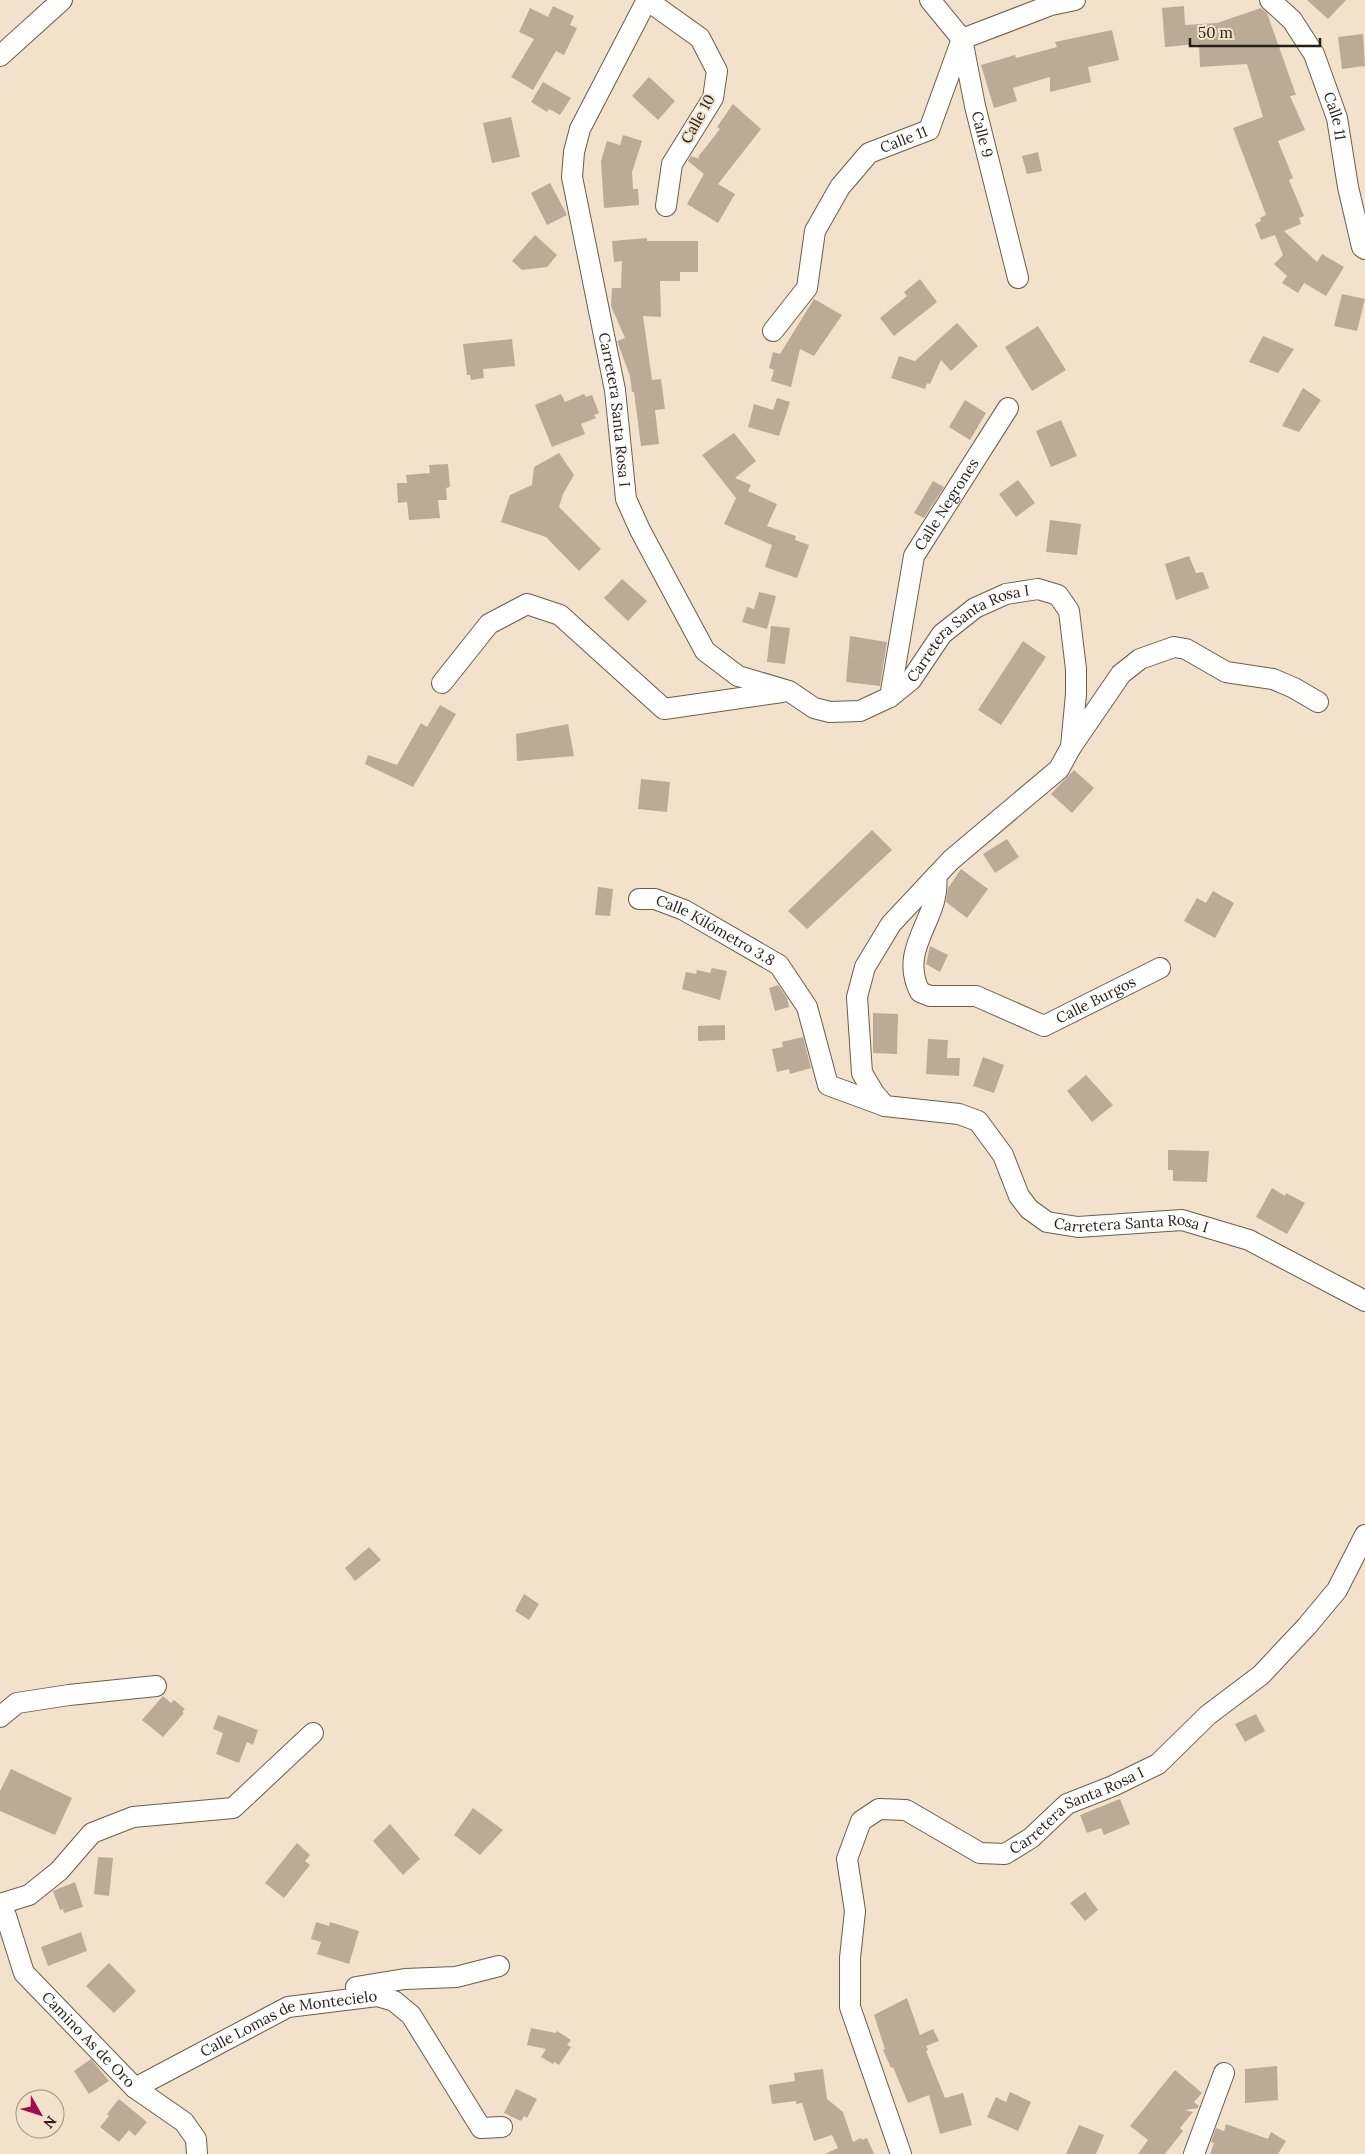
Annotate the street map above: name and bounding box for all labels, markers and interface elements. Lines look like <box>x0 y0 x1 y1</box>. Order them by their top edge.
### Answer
scale bar <box>1190 15 1320 47</box>
text: 50 m <box>1198 23 1233 42</box>
street label: Calle 11 <box>1319 89 1350 142</box>
street label: Calle 10 <box>676 91 719 147</box>
street label: Calle 9 <box>968 109 998 160</box>
street label: Calle 11 <box>877 121 930 157</box>
street label: Carretera Santa Rosa I <box>595 331 635 488</box>
street label: Calle Negrones <box>910 455 983 554</box>
street label: Carretera Santa Rosa I <box>902 580 1031 686</box>
street label: Calle Kilómetro 3.8 <box>653 890 778 970</box>
street label: Calle Burgos <box>1052 972 1139 1028</box>
street label: Carretera Santa Rosa I <box>1053 1210 1211 1236</box>
street label: Carretera Santa Rosa I <box>1006 1762 1147 1858</box>
street label: Calle Lomas de Montecielo <box>197 1986 378 2061</box>
street label: Camino As de Oro <box>38 1987 139 2091</box>
north arrow <box>15 2089 65 2139</box>
text: N <box>40 2112 61 2132</box>

